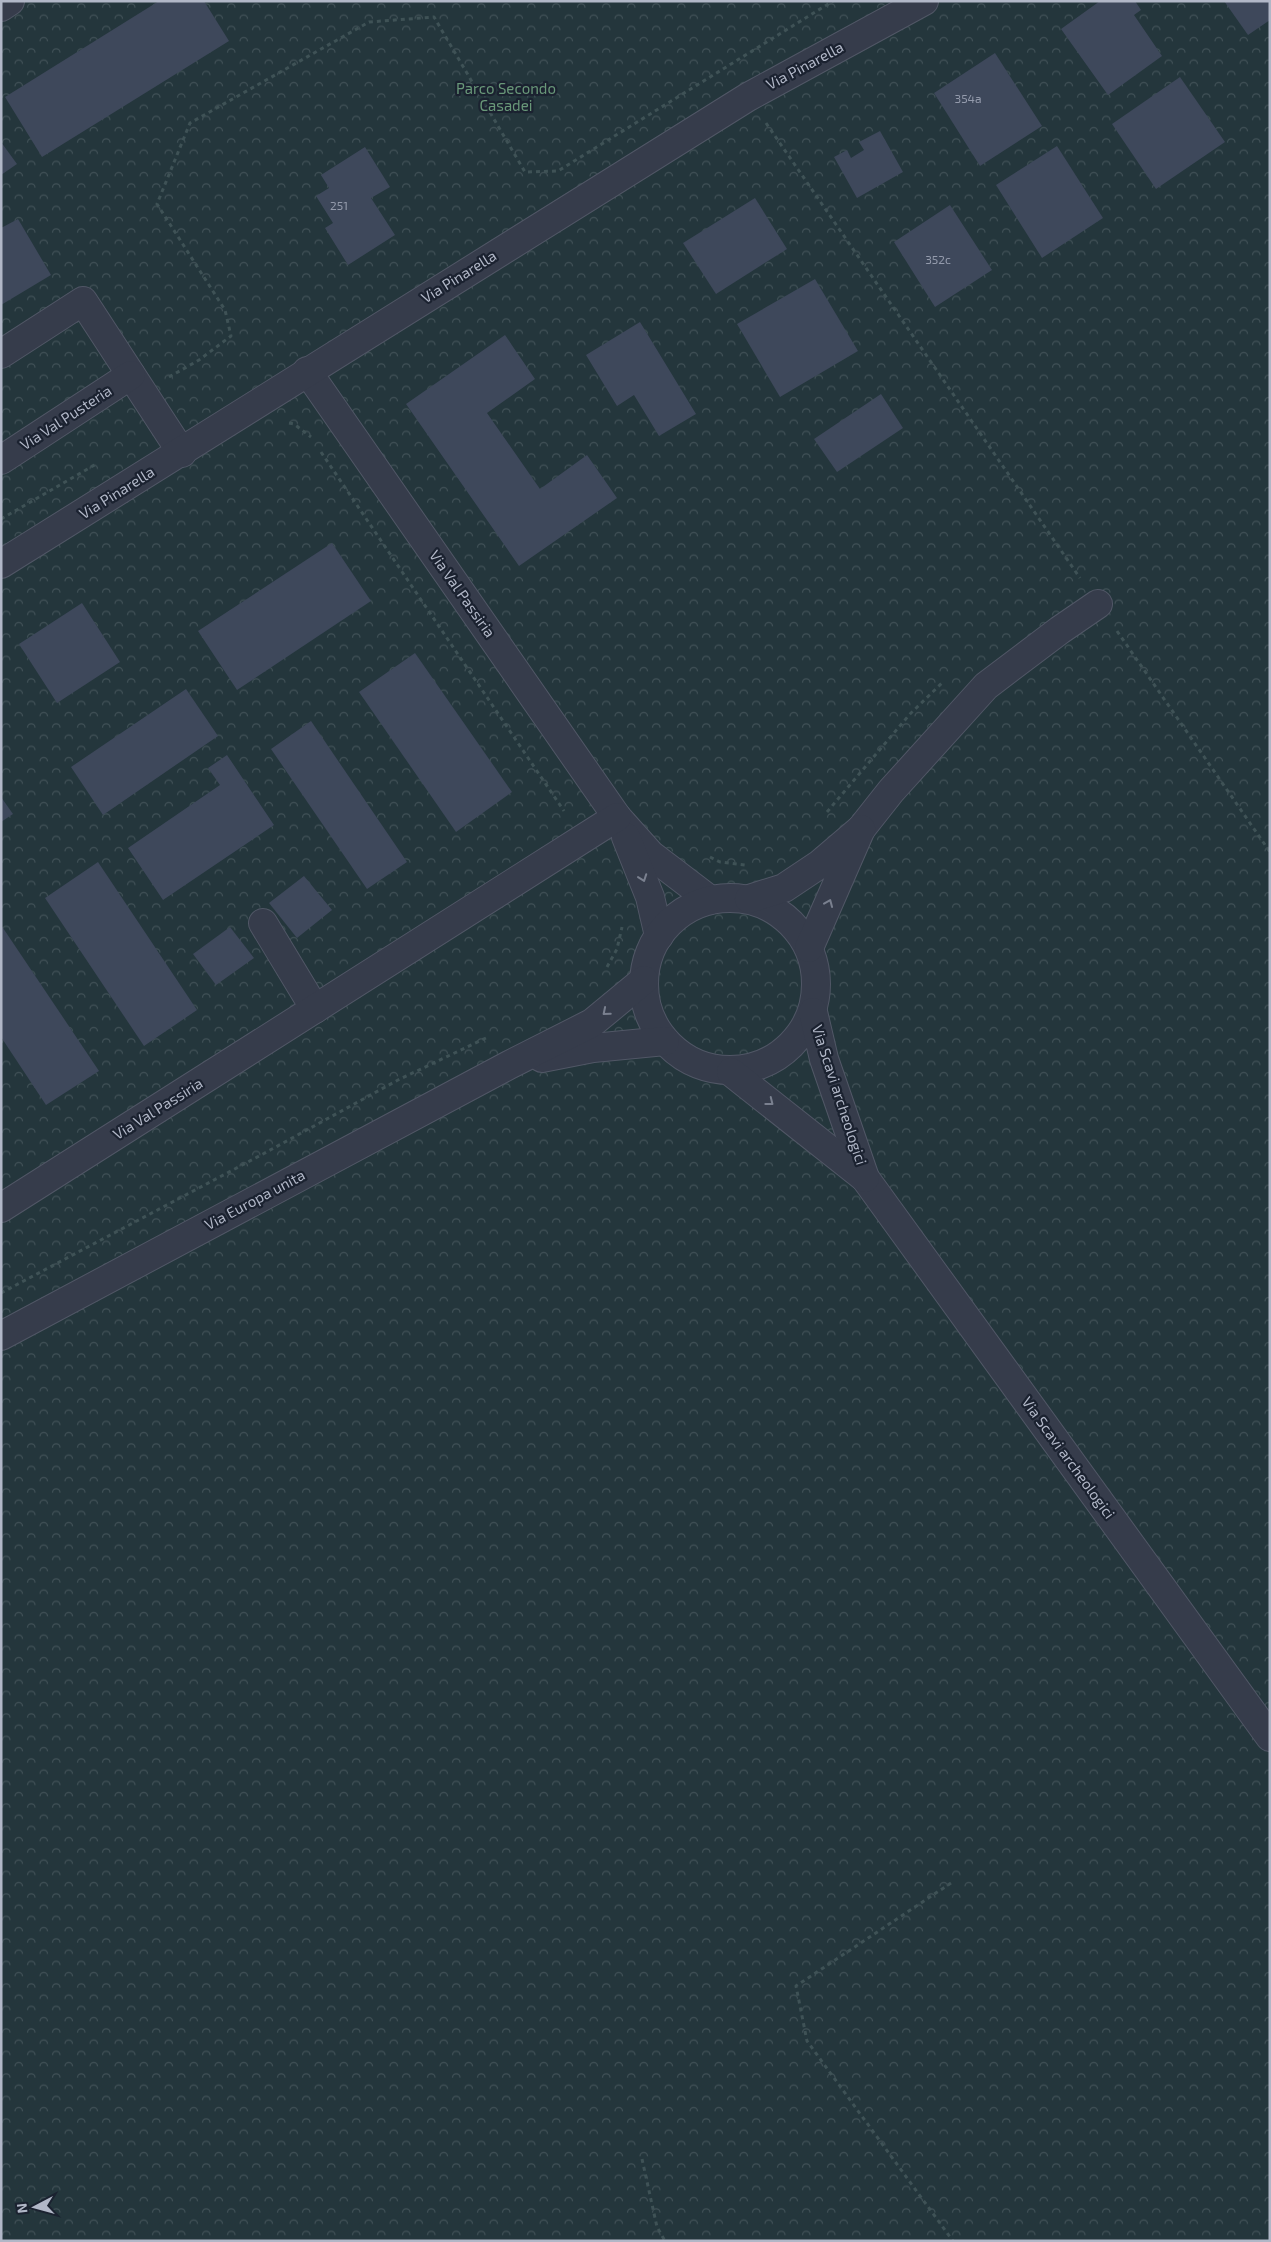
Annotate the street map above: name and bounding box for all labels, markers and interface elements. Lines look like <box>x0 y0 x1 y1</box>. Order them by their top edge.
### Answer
street label: Via Pinarella <box>763 37 846 93</box>
park label: Parco Secondo Casadei <box>456 79 556 114</box>
house number: 354a <box>954 91 982 105</box>
house number: 251 <box>330 198 348 212</box>
street label: Via Pinarella <box>418 246 499 306</box>
house number: 352c <box>925 252 951 266</box>
street label: Via Val Pusteria <box>16 381 114 453</box>
street label: Via Pinarella <box>76 462 157 522</box>
street label: Via Val Passiria <box>426 546 500 641</box>
one-way arrow <box>637 873 647 882</box>
one-way arrow <box>822 899 833 908</box>
one-way arrow <box>603 1006 612 1015</box>
street label: Via Scavi archeologici <box>809 1022 871 1167</box>
street label: Via Val Passiria <box>109 1073 206 1143</box>
one-way arrow <box>764 1096 773 1105</box>
street label: Via Europa unita <box>201 1165 308 1233</box>
street label: Via Scavi archeologici <box>1019 1393 1119 1522</box>
north arrow <box>10 2182 60 2232</box>
text: N <box>13 2202 31 2214</box>

